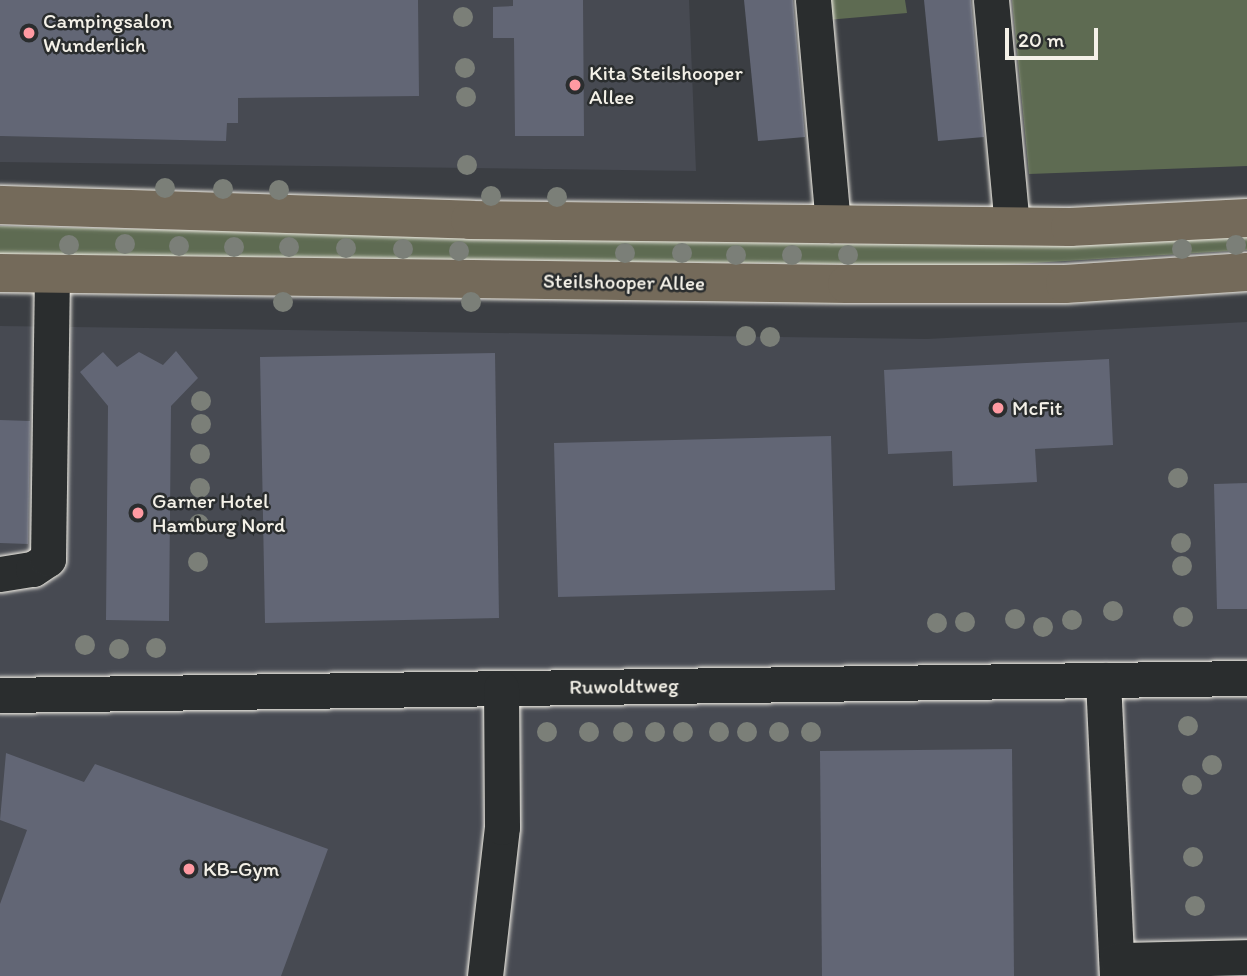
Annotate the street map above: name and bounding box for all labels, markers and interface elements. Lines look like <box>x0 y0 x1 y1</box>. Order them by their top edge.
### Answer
place label: Campingsalon Wunderlich <box>43 8 172 58</box>
scale bar <box>1009 14 1102 58</box>
marker: Campingsalon Wunderlich <box>21 25 37 41</box>
text: 20 m <box>1018 27 1064 52</box>
place label: Kita Steilshooper Allee <box>589 60 743 110</box>
marker: Kita Steilshooper Allee <box>567 77 583 93</box>
street label: Steilshooper Allee <box>543 268 705 296</box>
place label: McFit <box>1012 395 1062 421</box>
marker: McFit <box>990 400 1006 416</box>
place label: Garner Hotel Hamburg Nord <box>152 488 286 538</box>
marker: Garner Hotel Hamburg Nord <box>130 505 146 521</box>
street label: Ruwoldtweg <box>569 672 679 700</box>
place label: KB-Gym <box>203 856 279 882</box>
marker: KB-Gym <box>181 861 197 877</box>

